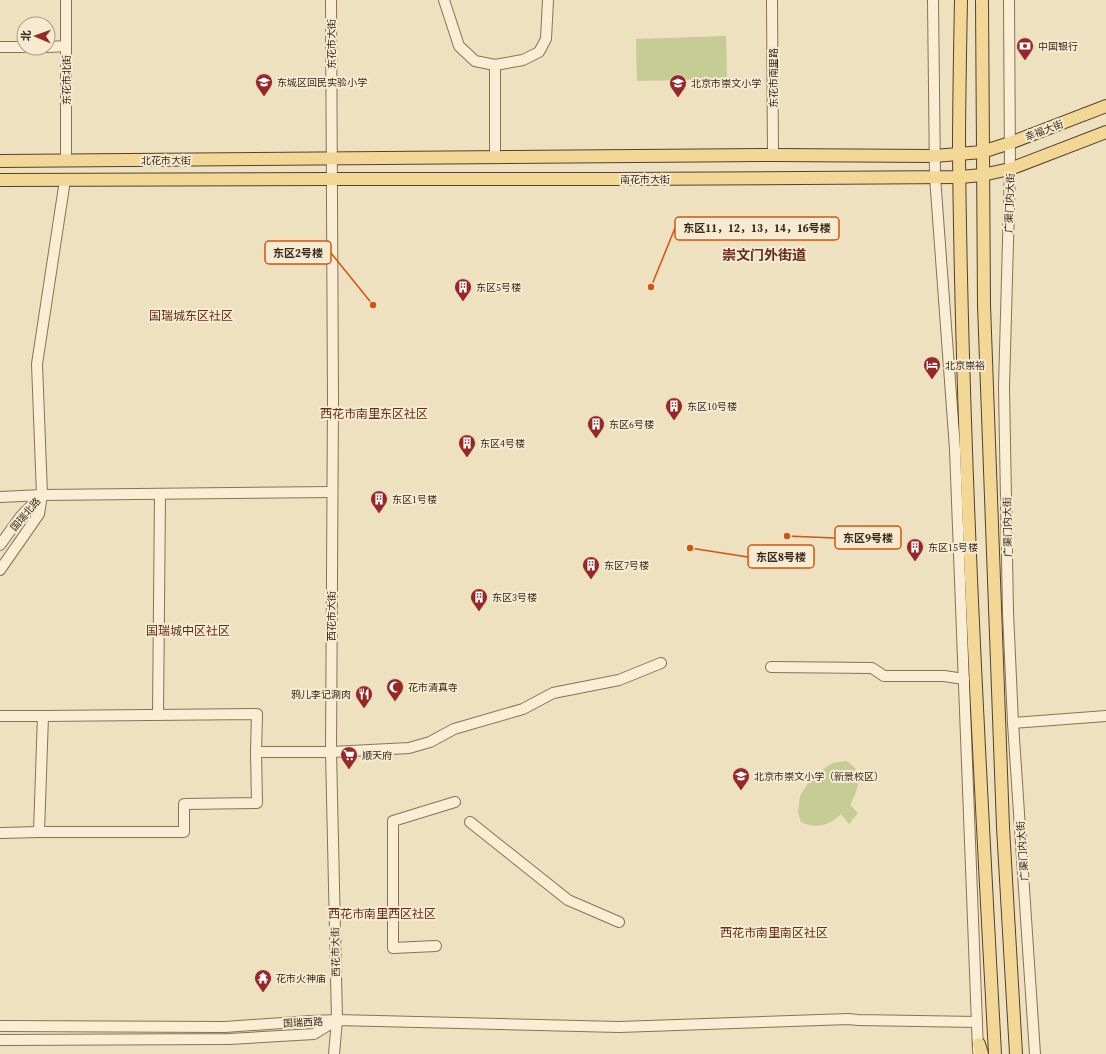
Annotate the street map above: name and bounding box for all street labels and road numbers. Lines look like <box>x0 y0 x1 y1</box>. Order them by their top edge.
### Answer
street label: 东花市大街 <box>325 19 338 69</box>
street label: 东花市南里路 <box>767 48 780 108</box>
street label: 东花市北街 <box>60 55 73 105</box>
street label: 幸福大街 <box>1023 117 1065 144</box>
street label: 北花市大街 <box>141 154 191 167</box>
street label: 南花市大街 <box>620 173 670 186</box>
street label: 广渠门内大街 <box>1002 173 1017 233</box>
street label: 国瑞北路 <box>7 495 43 534</box>
street label: 广渠门内大街 <box>1000 497 1015 557</box>
street label: 西花市大街 <box>325 591 338 641</box>
street label: 广渠门内大街 <box>1014 821 1031 881</box>
street label: 西花市大街 <box>329 927 342 977</box>
street label: 国瑞西路 <box>283 1015 323 1030</box>

